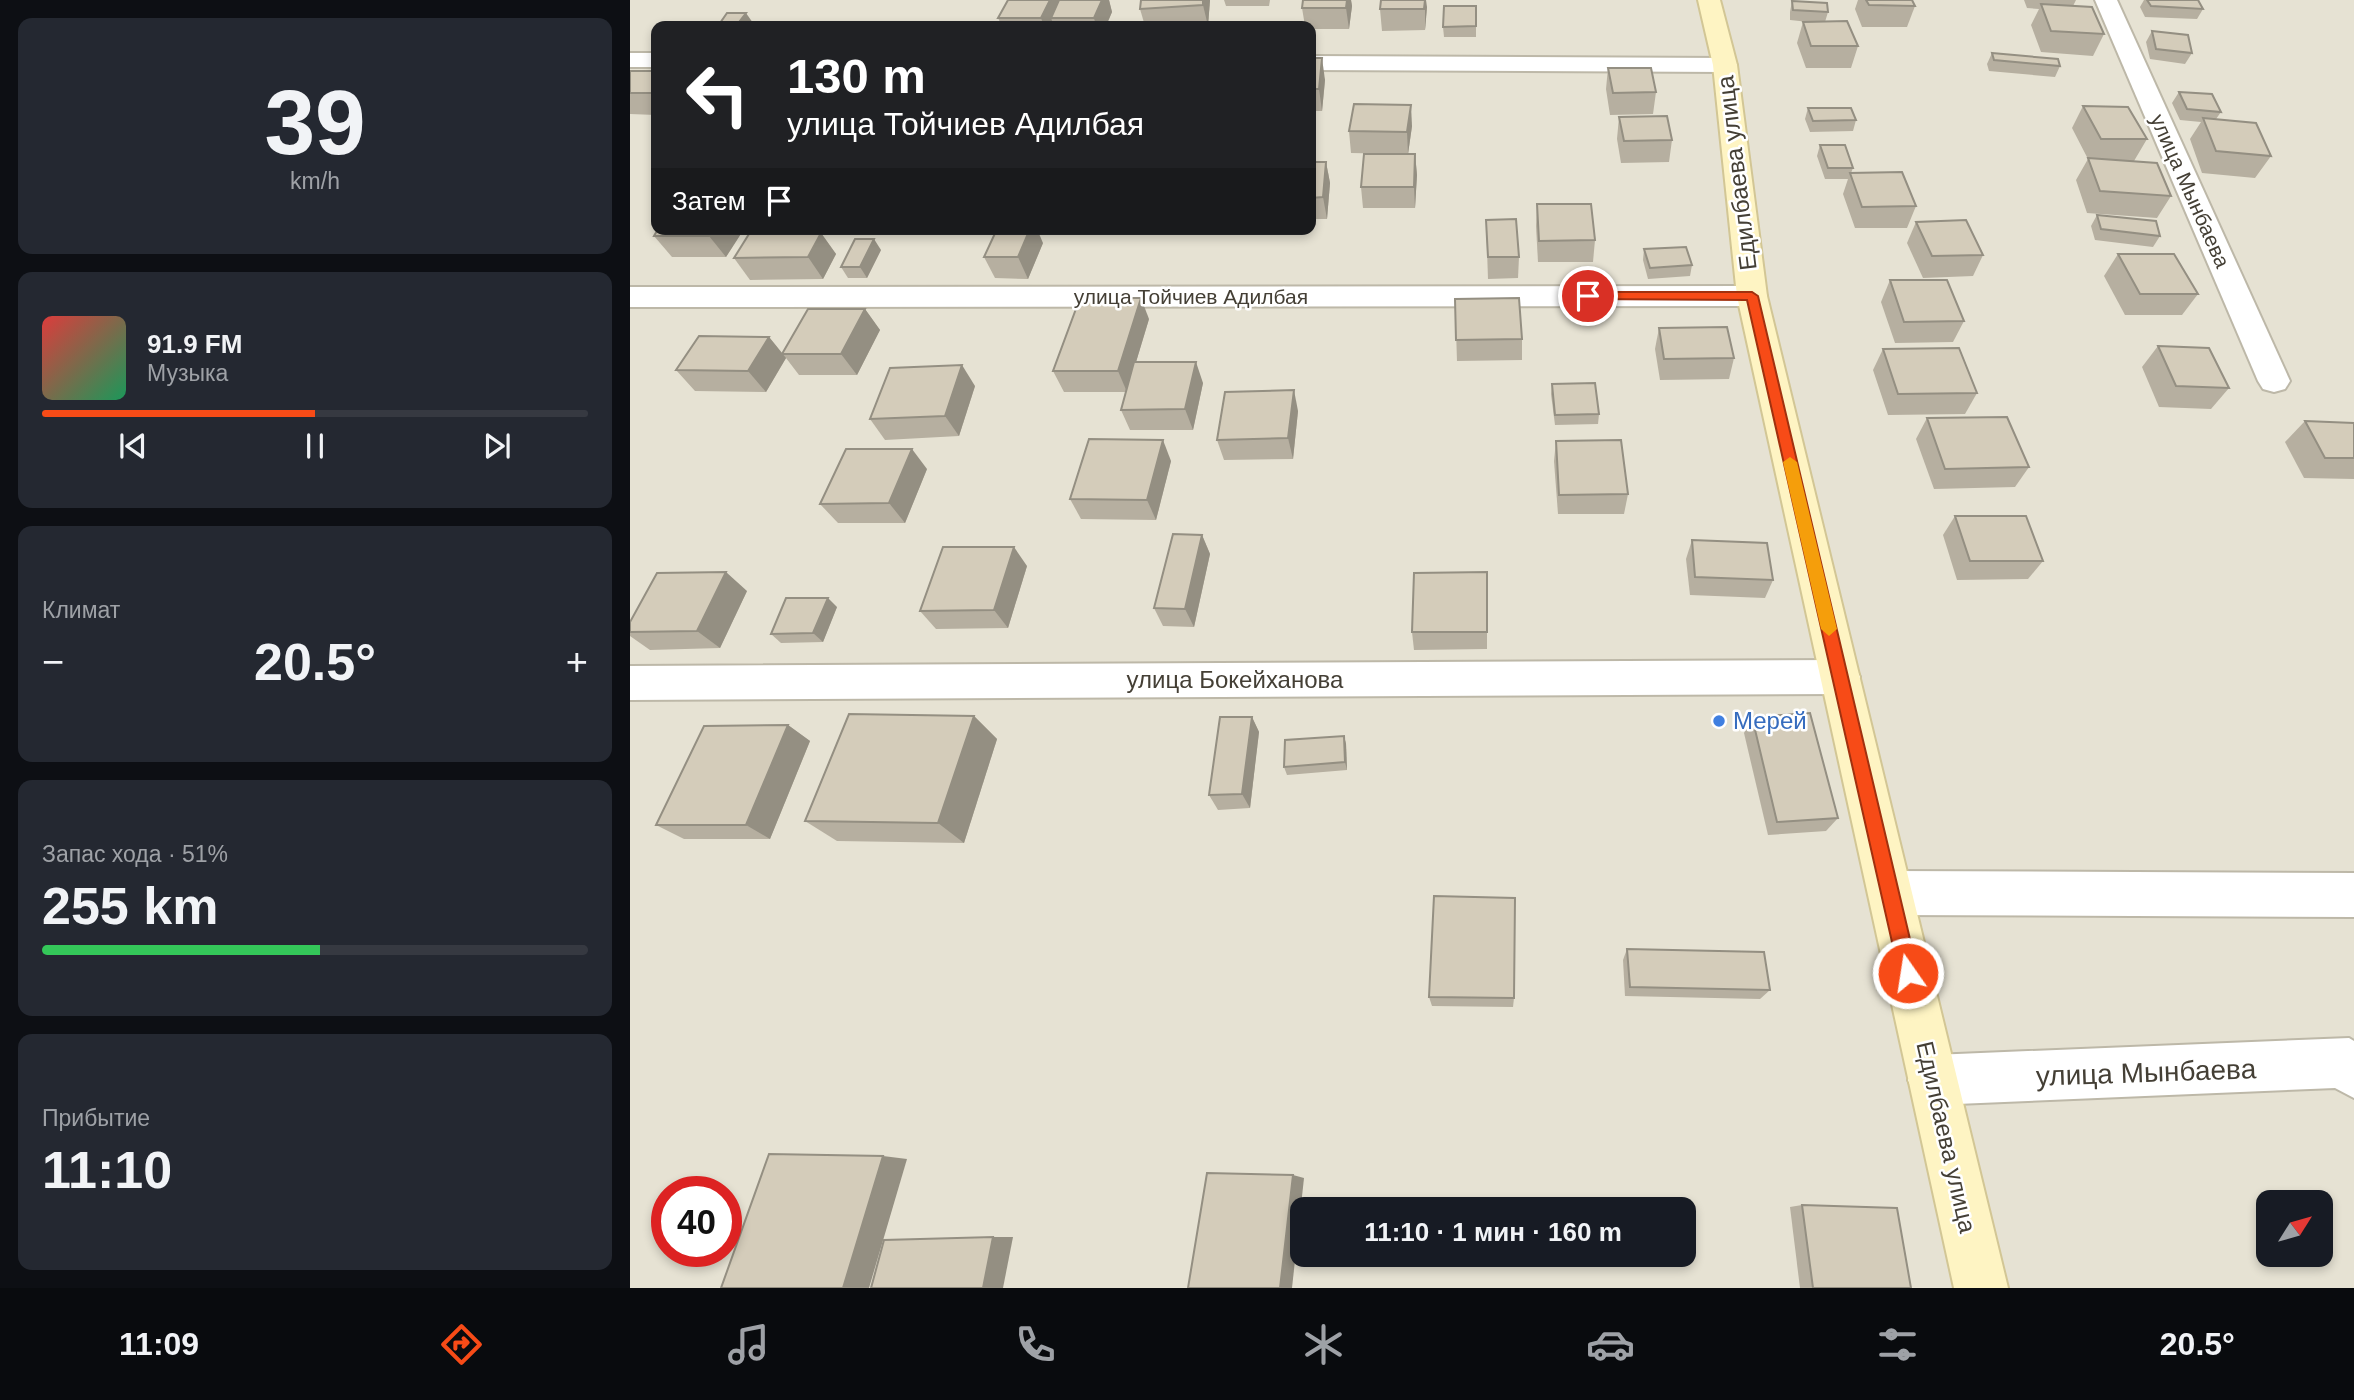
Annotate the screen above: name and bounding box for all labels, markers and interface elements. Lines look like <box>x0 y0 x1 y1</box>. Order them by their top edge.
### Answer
icon: left <box>672 49 763 140</box>
text: 130 m <box>787 49 926 103</box>
text: 39 <box>264 72 366 173</box>
street label: Едилбаева улица <box>1711 74 1762 272</box>
text: улица Тойчиев Адилбая <box>787 106 1144 142</box>
street label: улица Мынбаева <box>2146 111 2235 271</box>
text: km/h <box>290 168 340 194</box>
icon: arrive <box>760 182 798 220</box>
text: Затем <box>672 186 746 216</box>
pin <box>1558 266 1618 326</box>
icon: arrive <box>1569 277 1607 315</box>
street label: улица Тойчиев Адилбая <box>1074 285 1308 308</box>
text: 91.9 FM <box>147 329 242 359</box>
text: Музыка <box>147 360 228 386</box>
icon: previous <box>114 427 152 465</box>
icon: pause <box>296 427 334 465</box>
icon: next <box>478 427 516 465</box>
text: Климат <box>42 597 120 623</box>
text: 20.5° <box>254 633 376 691</box>
text: − <box>42 641 64 683</box>
text: + <box>566 641 588 683</box>
street label: улица Бокейханова <box>1127 666 1344 693</box>
place label: Мерей <box>1733 707 1807 734</box>
marker: Мерей <box>1711 713 1727 729</box>
text: Запас хода · 51% <box>42 841 228 867</box>
text: 255 km <box>42 877 218 935</box>
position arrow <box>1871 936 1945 1010</box>
street label: Едилбаева улица <box>1911 1038 1982 1236</box>
street label: улица Мынбаева <box>2035 1053 2257 1092</box>
text: Прибытие <box>42 1105 150 1131</box>
text: 11:10 <box>42 1141 172 1199</box>
speed limit sign: 40 <box>651 1176 742 1267</box>
north arrow <box>2256 1190 2333 1267</box>
map controls <box>2256 1190 2333 1267</box>
text: 11:10 · 1 мин · 160 m <box>1364 1217 1622 1247</box>
icon: directions <box>437 1320 486 1369</box>
icon: music <box>724 1320 773 1369</box>
icon: phone <box>1011 1320 1060 1369</box>
icon: climate <box>1299 1320 1348 1369</box>
icon: car <box>1586 1320 1635 1369</box>
icon: filters <box>1873 1320 1922 1369</box>
text: 11:09 <box>119 1326 199 1362</box>
text: 20.5° <box>2160 1326 2235 1362</box>

